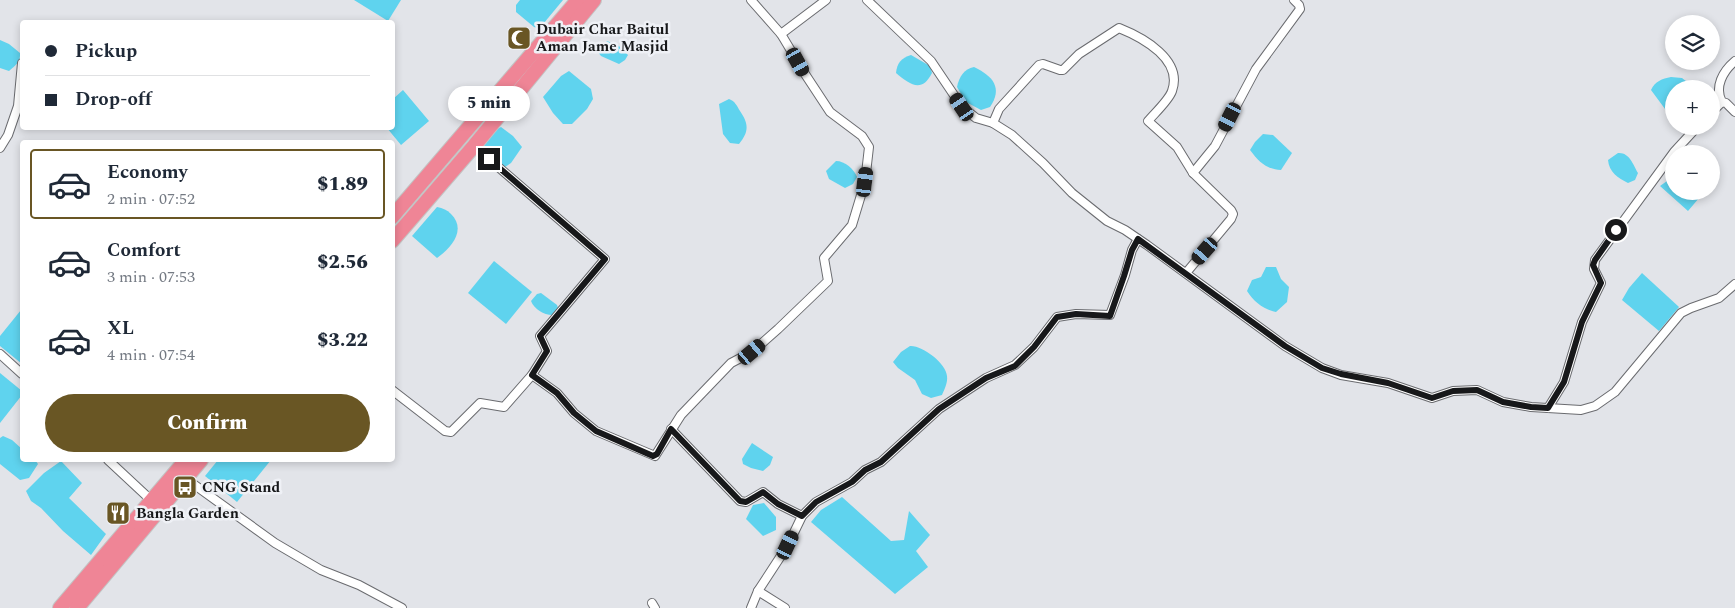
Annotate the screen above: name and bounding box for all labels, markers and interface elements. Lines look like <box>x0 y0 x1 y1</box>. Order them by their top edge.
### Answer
map controls <box>1665 15 1720 200</box>
button: layers <box>1665 15 1720 70</box>
place label: Dubair Char Baitul Aman Jame Masjid <box>536 18 669 58</box>
mosque icon: Dubair Char Baitul Aman Jame Masjid <box>506 25 532 51</box>
text: Pickup <box>75 37 137 66</box>
car <box>784 45 811 79</box>
button: + <box>1665 80 1720 135</box>
text: Drop-off <box>75 85 152 114</box>
callout: 5 min <box>448 86 530 122</box>
car <box>947 90 976 124</box>
text: 5 min <box>467 91 511 115</box>
car <box>1216 100 1243 134</box>
button: − <box>1665 145 1720 200</box>
route end <box>478 148 500 170</box>
text: Economy <box>107 158 188 187</box>
icon: car <box>47 162 92 207</box>
car <box>855 166 874 198</box>
text: $1.89 <box>317 170 368 199</box>
text: 2 min · 07:52 <box>107 187 195 211</box>
route start <box>1605 219 1627 241</box>
car <box>1189 235 1220 267</box>
text: Comfort <box>107 236 181 265</box>
icon: car <box>47 240 92 285</box>
text: $2.56 <box>317 248 368 277</box>
text: 3 min · 07:53 <box>107 265 195 289</box>
text: XL <box>107 314 134 343</box>
icon: car <box>47 318 92 363</box>
text: $3.22 <box>317 326 368 355</box>
car <box>735 337 768 367</box>
text: 4 min · 07:54 <box>107 343 195 367</box>
button: Confirm <box>45 394 370 452</box>
bus stop icon: CNG Stand <box>172 474 198 500</box>
place label: CNG Stand <box>202 476 280 499</box>
restaurant icon: Bangla Garden <box>105 500 131 526</box>
place label: Bangla Garden <box>136 502 239 525</box>
car <box>774 528 801 562</box>

